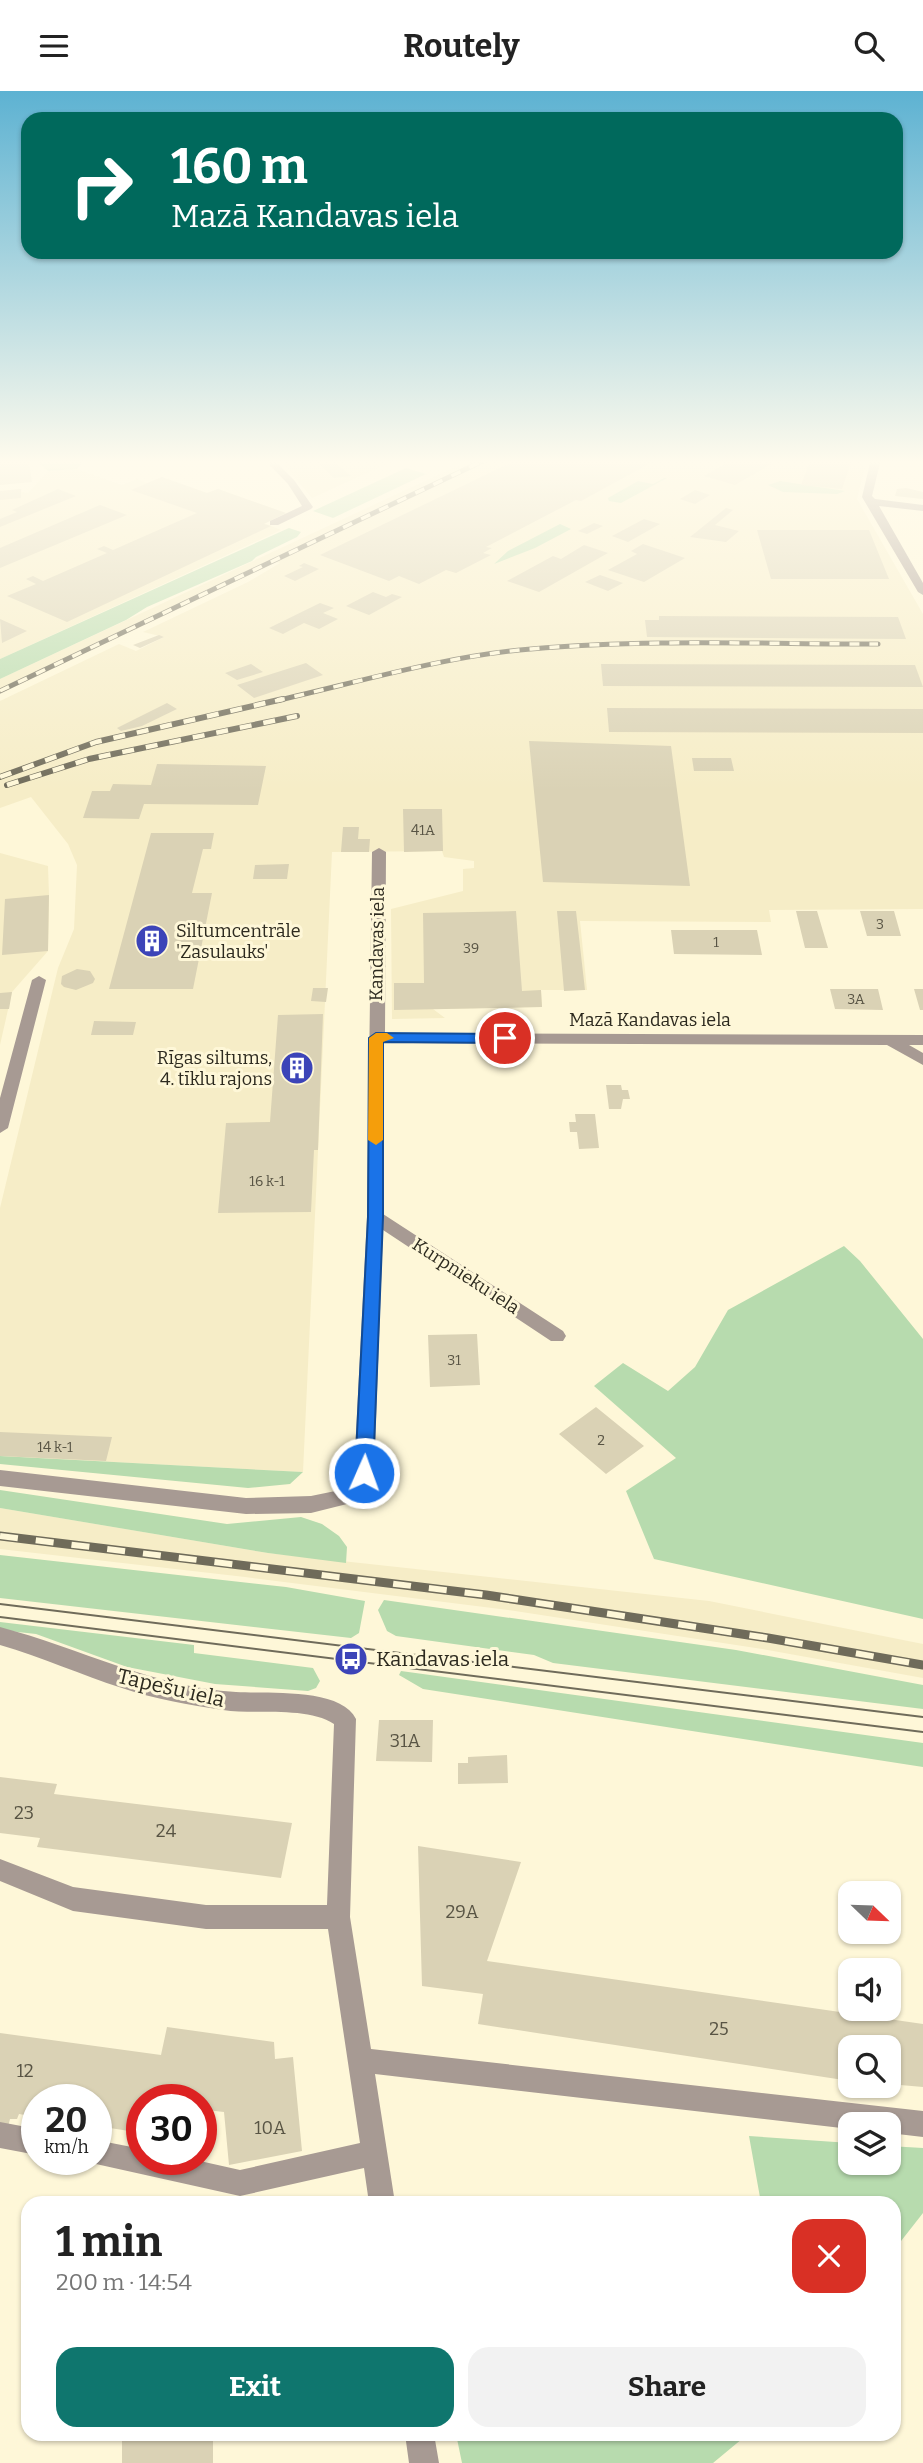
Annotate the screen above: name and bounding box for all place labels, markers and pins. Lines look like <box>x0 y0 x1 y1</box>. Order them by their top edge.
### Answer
place label: Siltumcentrāle 'Zasulauks' <box>176 920 301 963</box>
building icon: Siltumcentrāle 'Zasulauks' <box>133 922 171 960</box>
pin <box>475 1008 535 1068</box>
place label: Rīgas siltums, 4. tīklu rajons <box>157 1047 272 1090</box>
building icon: Rīgas siltums, 4. tīklu rajons <box>278 1049 316 1087</box>
bus stop icon: Kandavas iela <box>332 1640 370 1678</box>
place label: Kandavas iela <box>376 1646 510 1672</box>

